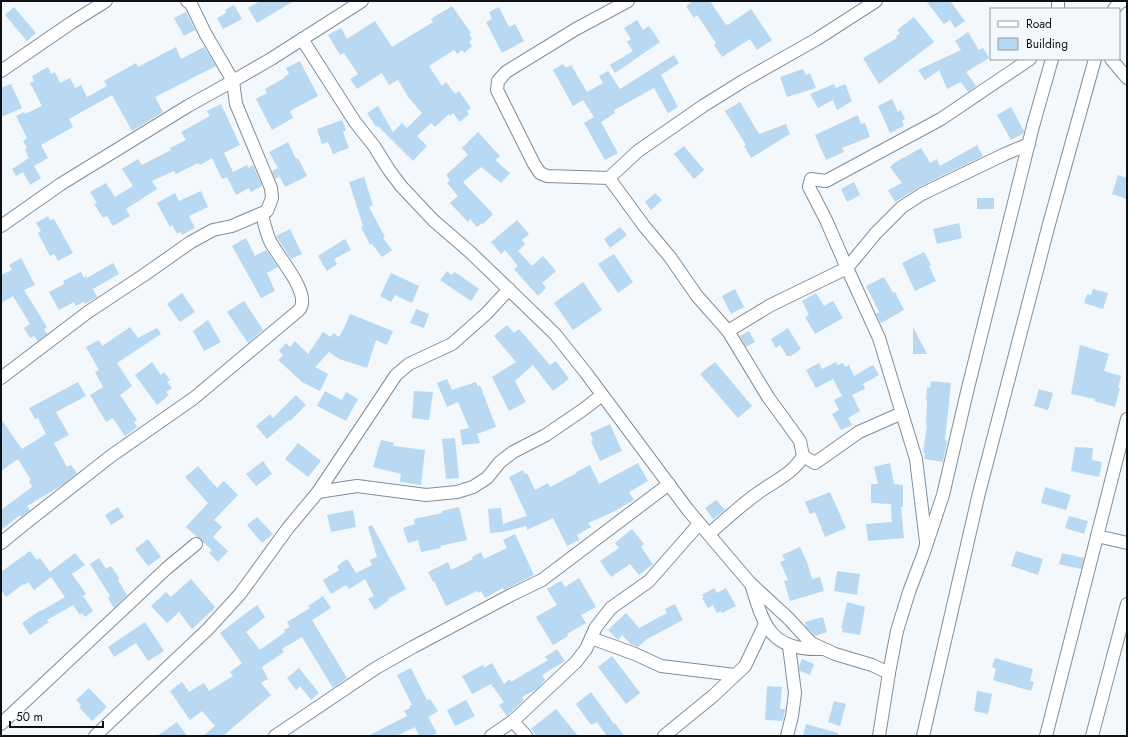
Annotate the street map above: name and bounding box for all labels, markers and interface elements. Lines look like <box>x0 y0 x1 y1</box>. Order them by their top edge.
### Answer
legend <box>990 8 1120 60</box>
text: Road <box>1026 15 1052 33</box>
text: Building <box>1026 35 1068 53</box>
scale bar <box>10 703 103 729</box>
text: 50 m <box>16 708 43 726</box>

